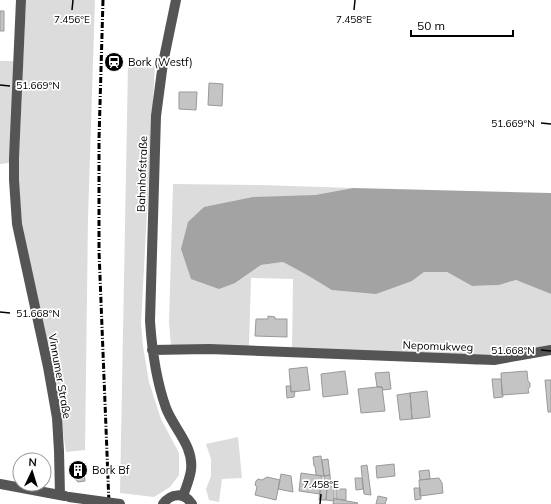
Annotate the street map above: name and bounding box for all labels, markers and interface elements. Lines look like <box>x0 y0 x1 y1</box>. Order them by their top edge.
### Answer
scale bar <box>411 12 513 38</box>
text: 7.456°E <box>54 13 90 26</box>
text: 7.458°E <box>336 13 372 26</box>
text: 50 m <box>417 18 445 33</box>
station icon: Bork (Westf) <box>103 51 125 73</box>
place label: Bork (Westf) <box>128 55 193 69</box>
text: 51.669°N <box>16 79 60 92</box>
text: 51.669°N <box>491 117 535 130</box>
street label: Bahnhofstraße <box>134 136 150 212</box>
text: 51.668°N <box>16 307 60 320</box>
street label: Vinnumer Straße <box>46 332 74 420</box>
street label: Nepomukweg <box>402 338 474 354</box>
text: 51.668°N <box>491 344 535 357</box>
north arrow <box>12 452 52 492</box>
text: N <box>28 455 37 469</box>
building icon: Bork Bf <box>67 459 89 481</box>
place label: Bork Bf <box>92 463 130 477</box>
text: 7.458°E <box>303 478 339 491</box>

